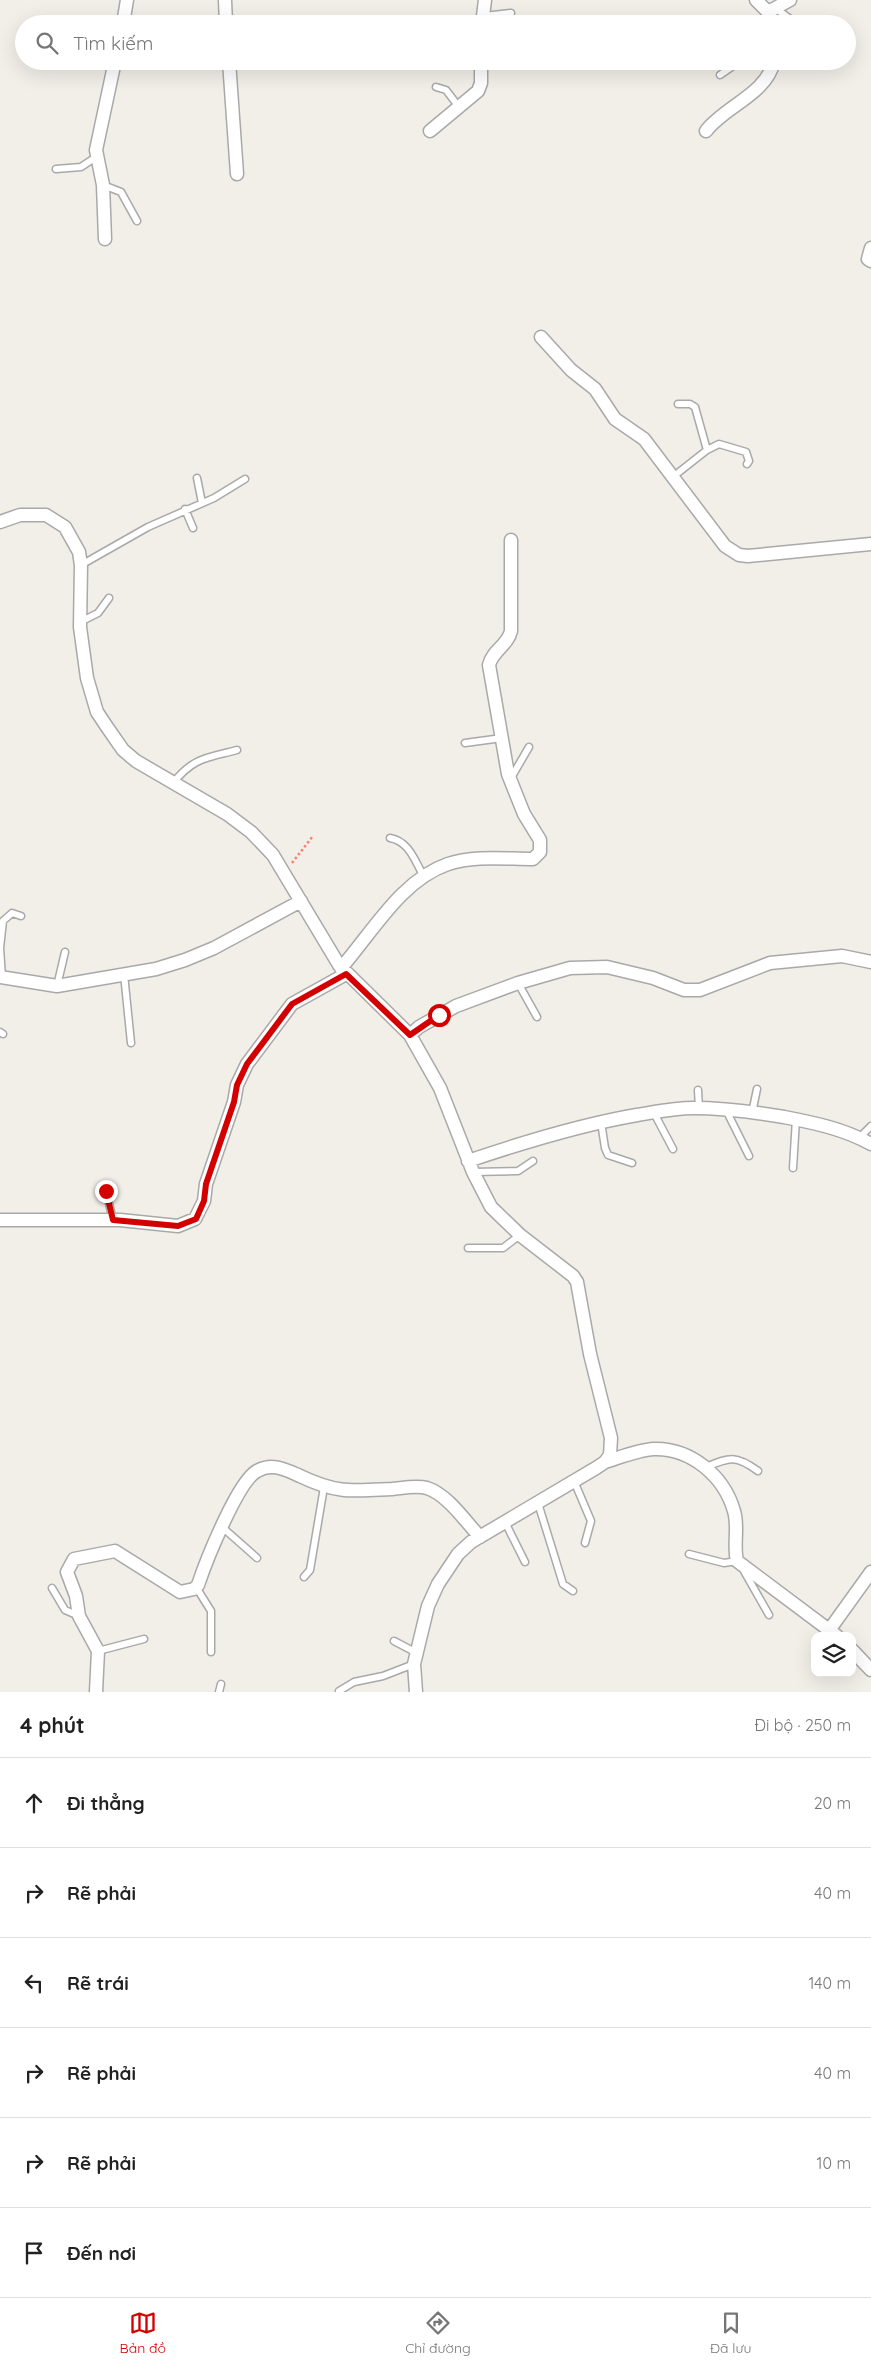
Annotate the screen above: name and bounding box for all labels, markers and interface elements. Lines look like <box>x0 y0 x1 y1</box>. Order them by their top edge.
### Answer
search box <box>15 15 856 70</box>
icon: search <box>33 29 61 57</box>
text: Tìm kiếm <box>73 31 153 55</box>
route start <box>428 1004 451 1027</box>
route end <box>95 1180 118 1203</box>
map controls <box>811 1632 856 1677</box>
button: layers <box>811 1632 856 1677</box>
text: 4 phút <box>20 1712 85 1738</box>
text: Đi bộ · 250 m <box>754 1715 851 1735</box>
icon: ahead <box>20 1789 48 1817</box>
text: Đi thẳng <box>67 1791 145 1815</box>
text: 20 m <box>814 1793 851 1813</box>
icon: right <box>20 1879 48 1907</box>
text: Rẽ phải <box>67 1881 136 1905</box>
text: 40 m <box>814 1883 851 1903</box>
icon: left <box>20 1969 48 1997</box>
text: Rẽ trái <box>67 1971 129 1995</box>
text: 140 m <box>808 1973 851 1993</box>
icon: right <box>20 2059 48 2087</box>
text: Rẽ phải <box>67 2061 136 2085</box>
text: 40 m <box>814 2063 851 2083</box>
icon: right <box>20 2149 48 2177</box>
text: Rẽ phải <box>67 2151 136 2175</box>
text: 10 m <box>817 2153 851 2173</box>
icon: arrive <box>20 2239 48 2267</box>
text: Đến nơi <box>67 2241 136 2265</box>
tab: Bản đồ <box>120 2309 166 2357</box>
tab: Chỉ đường <box>405 2309 471 2357</box>
tab: Đã lưu <box>710 2309 751 2357</box>

